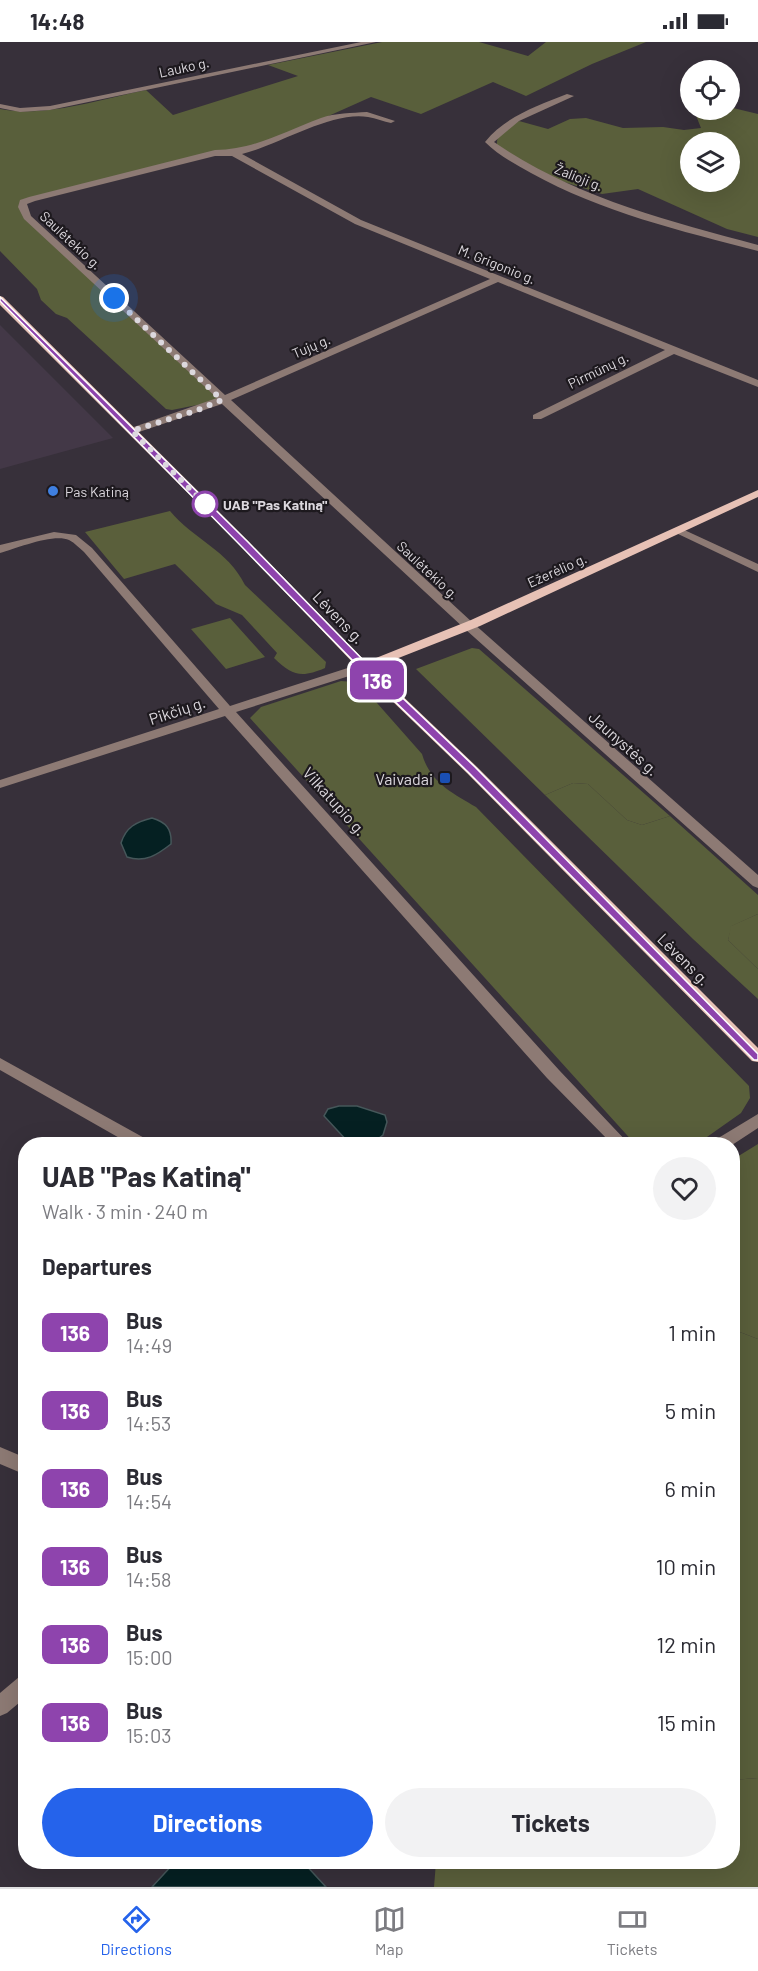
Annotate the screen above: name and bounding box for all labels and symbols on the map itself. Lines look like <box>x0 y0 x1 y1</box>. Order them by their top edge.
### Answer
street label: Lauko g. <box>157 53 211 81</box>
street label: Žalioji g. <box>552 160 606 194</box>
street label: Saulėtekio g. <box>37 207 105 273</box>
street label: M. Grigonio g. <box>456 241 538 287</box>
your location <box>99 283 129 313</box>
street label: Tujų g. <box>289 330 333 362</box>
street label: Pirmūnų g. <box>565 348 631 392</box>
place label: Pas Katiną <box>65 483 129 500</box>
marker: Pas Katiną <box>46 484 60 498</box>
marker: UAB "Pas Katiną" <box>192 491 218 517</box>
place label: UAB "Pas Katiną" <box>223 496 327 513</box>
street label: Saulėtekio g. <box>394 537 462 603</box>
street label: Ežerėlio g. <box>525 549 589 591</box>
street label: Lėvens g. <box>309 587 369 647</box>
line badge: 136 <box>342 660 412 700</box>
street label: Pikčių g. <box>146 692 208 728</box>
street label: Jaunystės g. <box>585 707 663 779</box>
street label: Vilkatupio g. <box>299 763 371 839</box>
place label: Vaivadai <box>375 769 433 788</box>
marker: Vaivadai <box>438 771 452 785</box>
street label: Lėvens g. <box>654 929 714 989</box>

